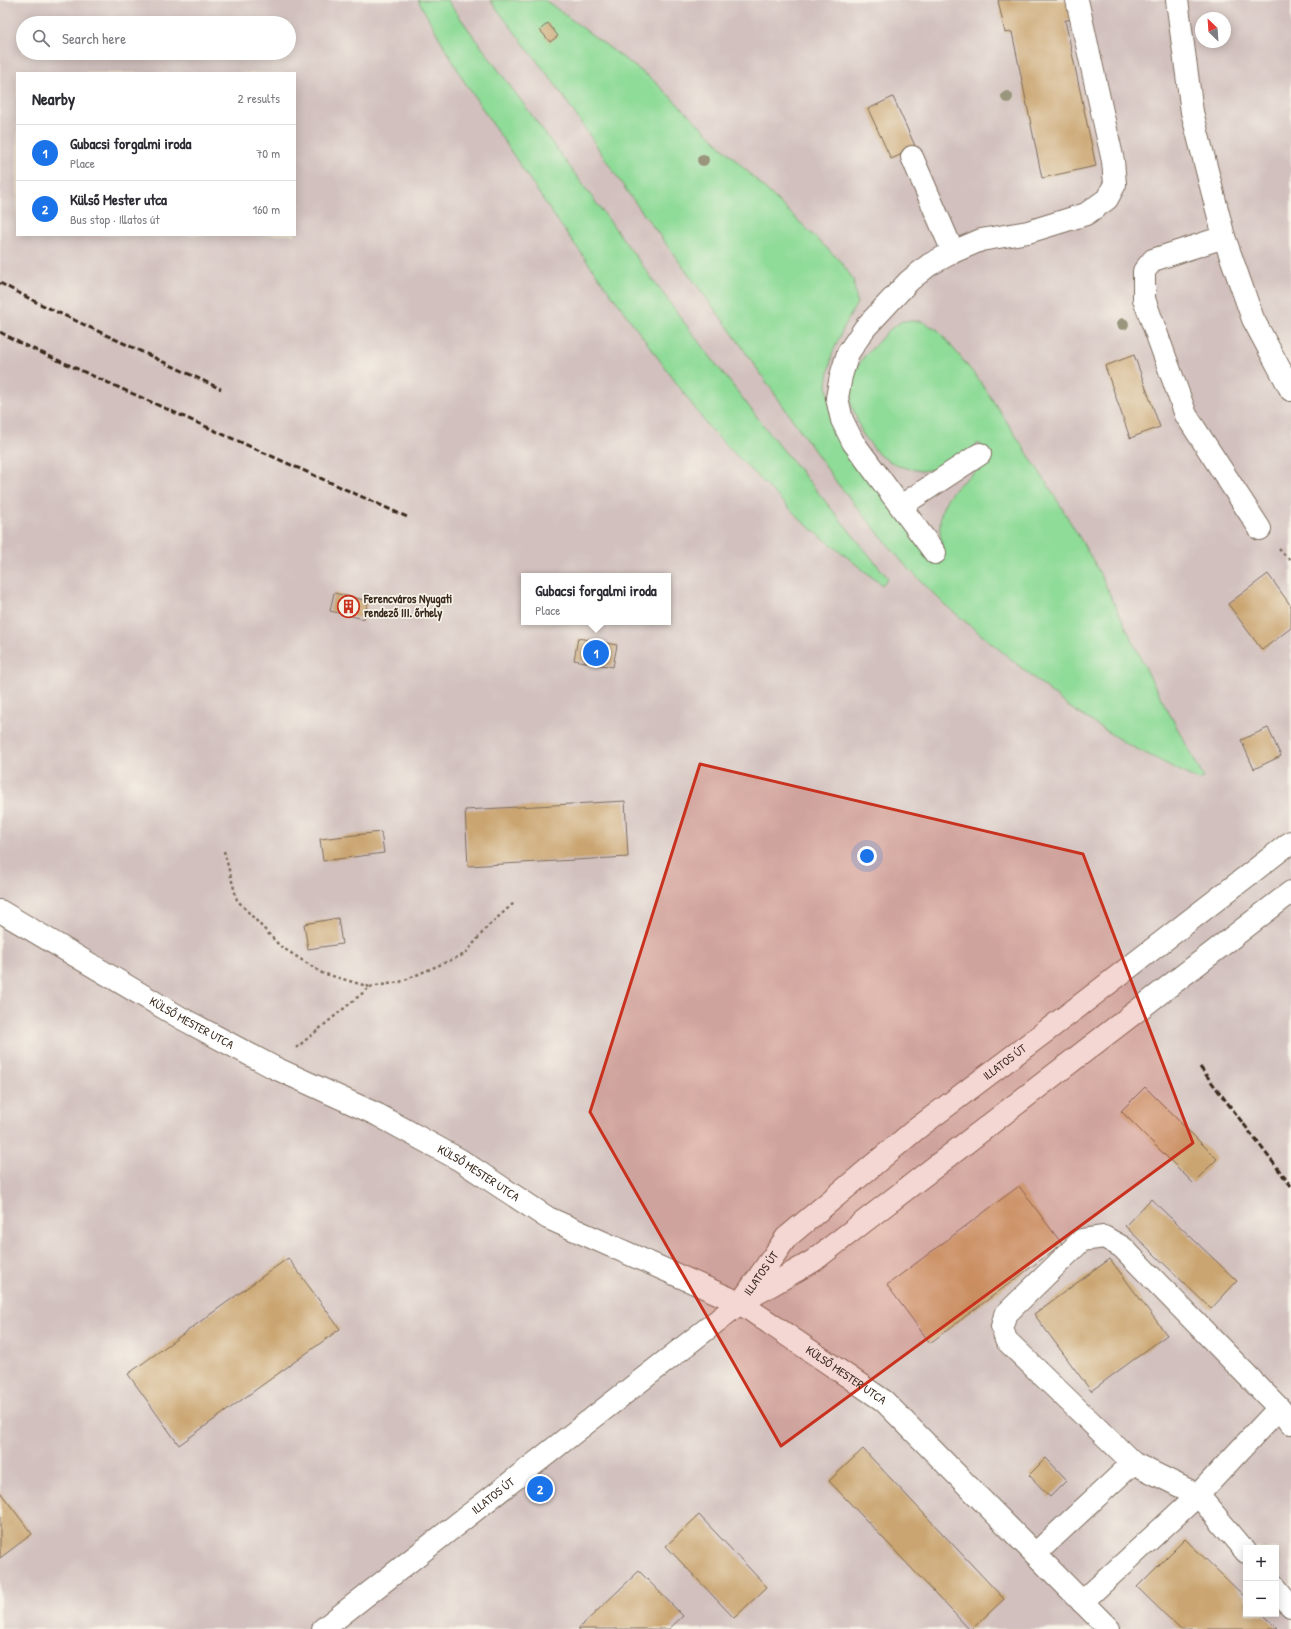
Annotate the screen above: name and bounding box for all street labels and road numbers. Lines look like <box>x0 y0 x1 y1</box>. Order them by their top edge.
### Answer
street label: KÜLSŐ MESTER UTCA <box>147 992 237 1053</box>
street label: ILLATOS ÚT <box>979 1040 1030 1084</box>
street label: KÜLSŐ MESTER UTCA <box>435 1140 523 1205</box>
street label: ILLATOS ÚT <box>739 1247 782 1299</box>
street label: KÜLSŐ MESTER UTCA <box>803 1341 890 1408</box>
street label: ILLATOS ÚT <box>468 1473 518 1518</box>

